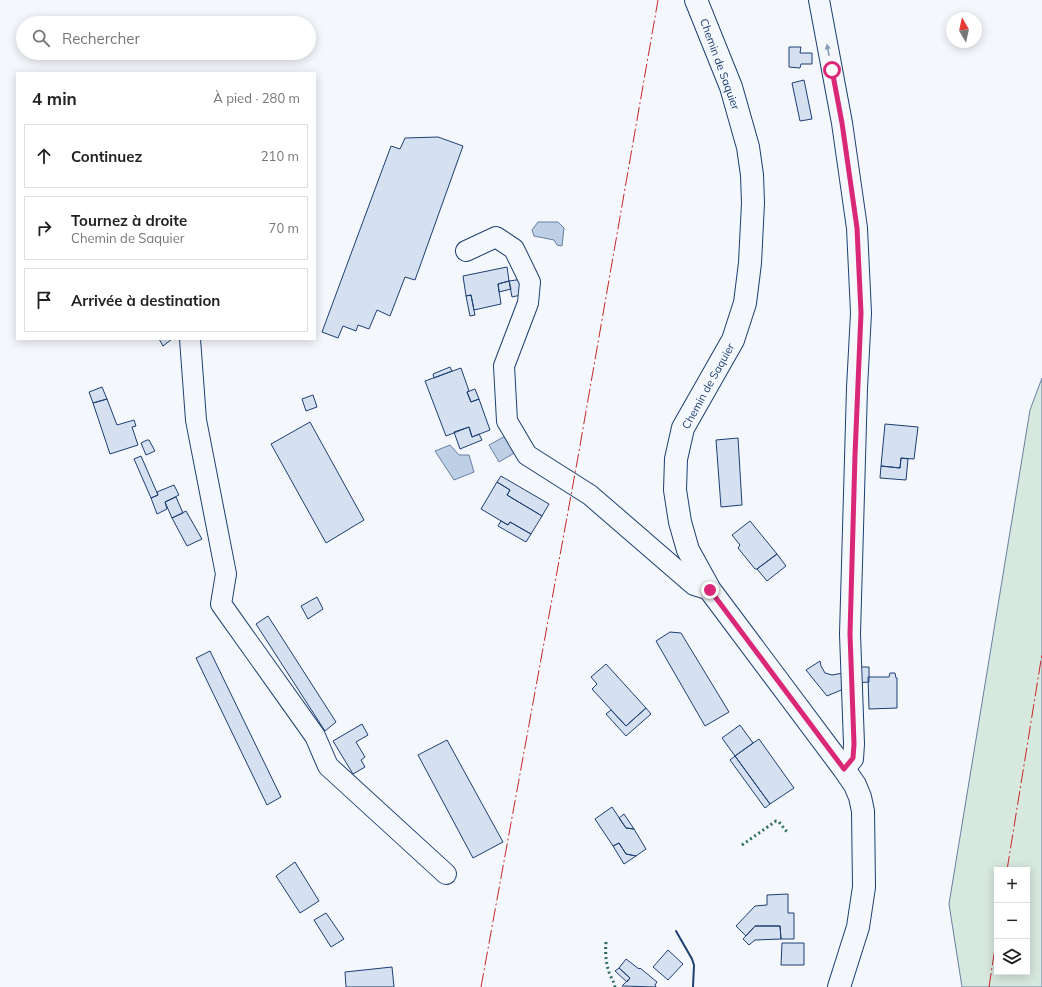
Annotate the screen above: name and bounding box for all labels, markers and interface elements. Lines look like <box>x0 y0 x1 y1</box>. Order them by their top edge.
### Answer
north arrow <box>946 12 982 48</box>
search box <box>16 16 316 60</box>
street label: Chemin de Saquier <box>697 17 743 112</box>
icon: search <box>30 27 52 49</box>
text: Rechercher <box>62 29 140 48</box>
one-way arrow <box>825 44 831 57</box>
route start <box>823 61 841 79</box>
text: 4 min <box>32 88 77 109</box>
text: À pied · 280 m <box>213 90 300 106</box>
icon: ahead <box>33 145 55 167</box>
text: Continuez <box>71 147 142 166</box>
text: 210 m <box>261 148 299 164</box>
text: Tournez à droite <box>71 211 187 230</box>
icon: right <box>33 217 55 239</box>
text: 70 m <box>269 220 299 236</box>
text: Chemin de Saquier <box>71 230 184 246</box>
icon: arrive <box>33 289 55 311</box>
text: Arrivée à destination <box>71 291 220 310</box>
street label: Chemin de Saquier <box>679 341 737 431</box>
route end <box>701 581 719 599</box>
map controls <box>994 867 1030 975</box>
button: + <box>994 867 1030 903</box>
button: − <box>994 903 1030 939</box>
button: layers <box>994 939 1030 975</box>

